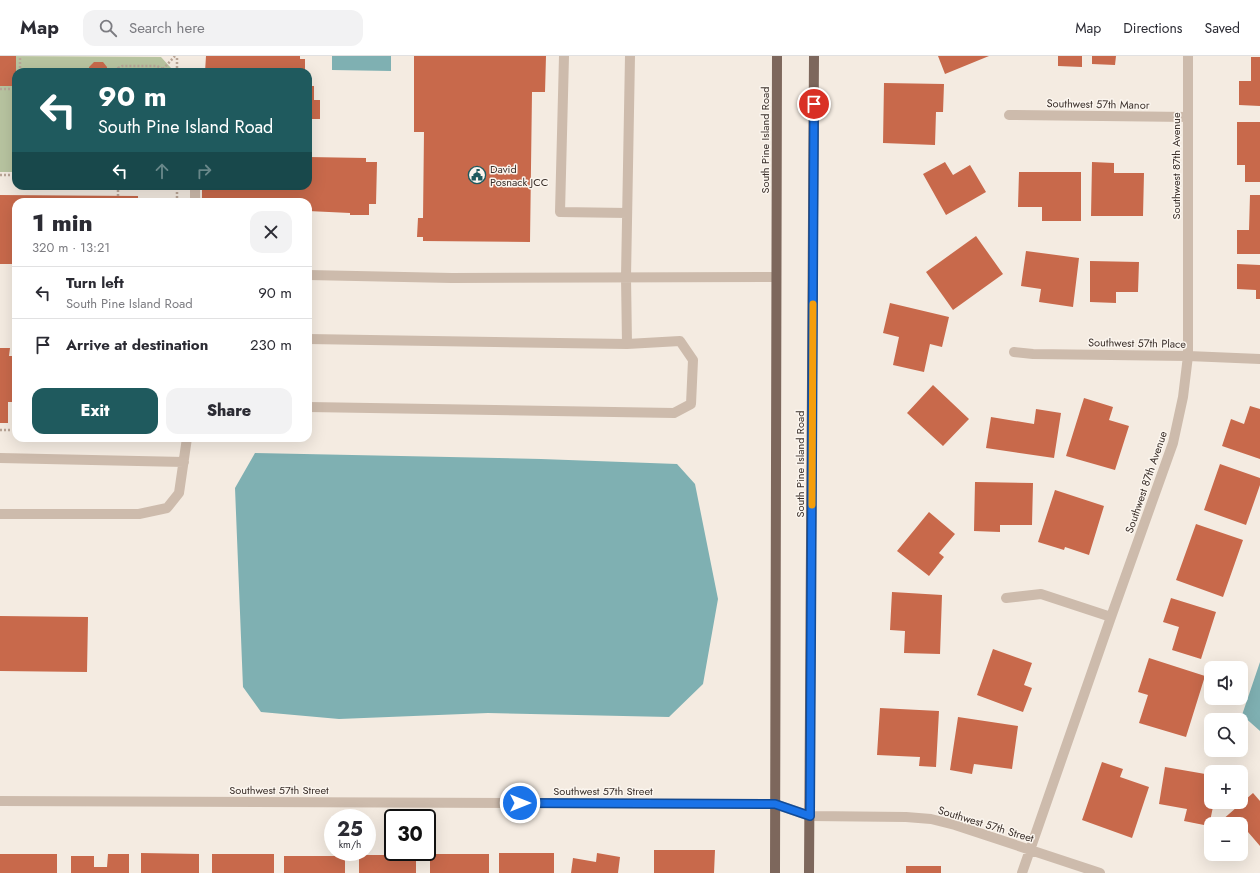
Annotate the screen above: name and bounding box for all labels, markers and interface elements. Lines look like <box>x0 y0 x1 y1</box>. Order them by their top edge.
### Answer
search box <box>83 10 363 46</box>
text: Map <box>20 14 59 41</box>
icon: search <box>97 17 119 39</box>
text: Search here <box>129 17 205 39</box>
text: Map <box>1075 18 1101 38</box>
text: Directions <box>1123 18 1183 38</box>
text: Saved <box>1205 18 1240 38</box>
text: 90 m <box>98 76 167 117</box>
icon: left <box>32 84 84 136</box>
street label: South Pine Island Road <box>757 86 773 194</box>
pin <box>797 87 831 121</box>
icon: arrive <box>803 93 825 115</box>
street label: Southwest 57th Manor <box>1046 95 1150 113</box>
street label: Southwest 87th Avenue <box>1168 112 1184 220</box>
text: South Pine Island Road <box>98 114 273 140</box>
icon: left <box>109 160 131 182</box>
icon: ahead <box>151 160 173 182</box>
icon: right <box>193 160 215 182</box>
place label: David Posnack JCC <box>490 161 548 190</box>
public building icon: David Posnack JCC <box>467 165 487 185</box>
text: 1 min <box>32 205 93 240</box>
button: close <box>250 211 292 253</box>
text: 320 m · 13:21 <box>32 238 110 257</box>
text: Turn left <box>66 272 124 294</box>
icon: left <box>32 282 54 304</box>
text: 90 m <box>258 282 292 304</box>
text: South Pine Island Road <box>66 294 193 313</box>
icon: arrive <box>32 334 54 356</box>
text: Arrive at destination <box>66 334 208 356</box>
text: 230 m <box>250 334 292 356</box>
street label: Southwest 57th Place <box>1088 334 1186 352</box>
button: Exit <box>32 388 158 434</box>
button: Share <box>166 388 292 434</box>
street label: South Pine Island Road <box>792 410 808 518</box>
street label: Southwest 87th Avenue <box>1121 428 1171 535</box>
map controls <box>1204 661 1248 861</box>
button: sound <box>1204 661 1248 705</box>
button: search <box>1204 713 1248 757</box>
button: + <box>1204 765 1248 809</box>
street label: Southwest 57th Street <box>229 782 329 798</box>
position arrow <box>499 782 541 824</box>
street label: Southwest 57th Street <box>553 783 653 799</box>
street label: Southwest 57th Street <box>936 802 1036 846</box>
speed limit sign: 30 <box>384 809 436 861</box>
text: 25 <box>337 815 363 844</box>
button: − <box>1204 817 1248 861</box>
text: km/h <box>339 837 361 852</box>

